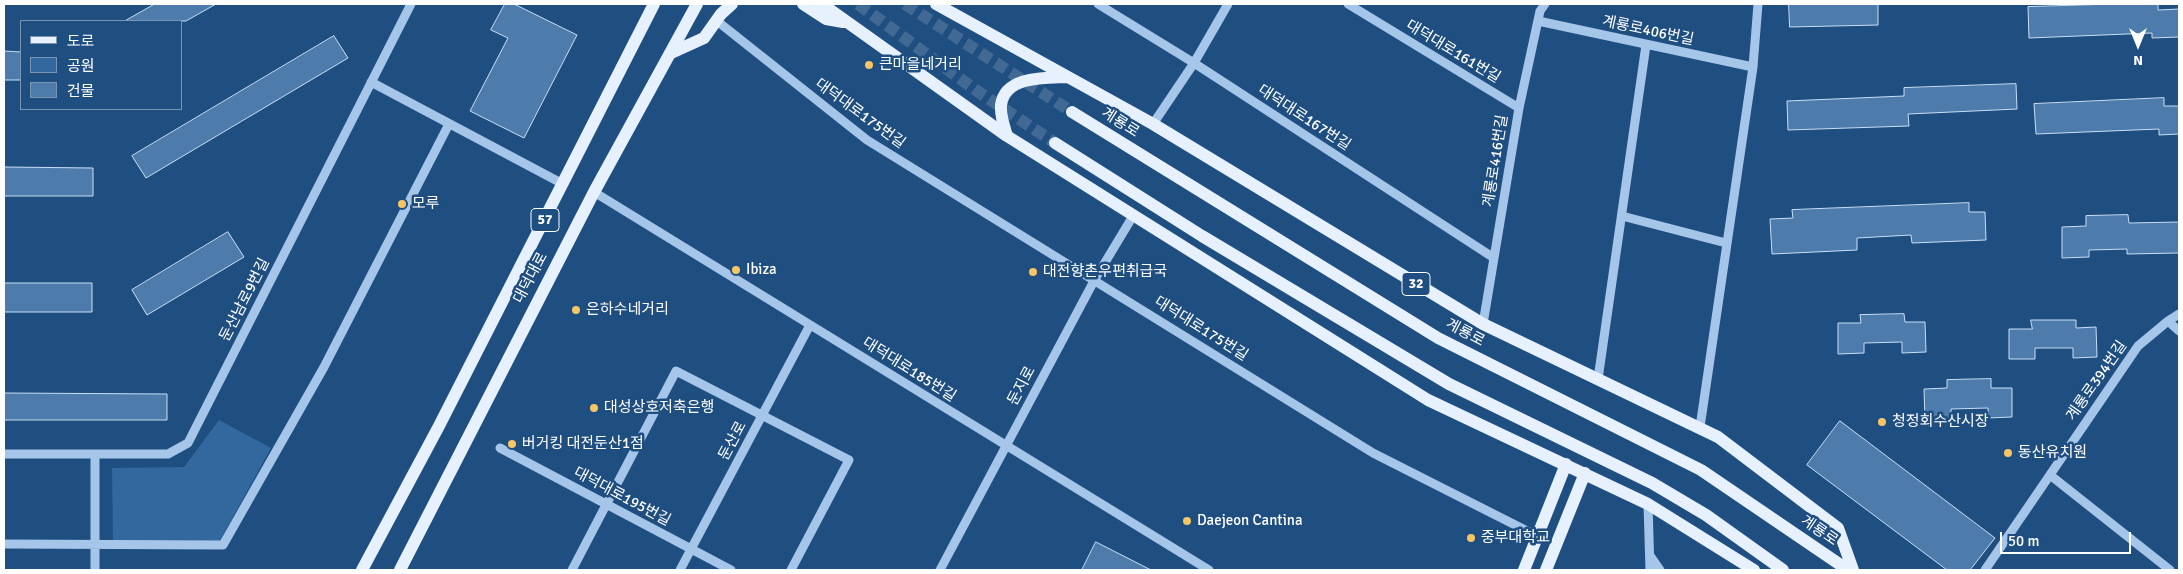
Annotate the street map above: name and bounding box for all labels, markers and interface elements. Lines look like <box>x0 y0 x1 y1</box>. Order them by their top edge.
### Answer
street label: 계룡로406번길 <box>1600 12 1696 50</box>
street label: 대덕대로161번길 <box>1402 17 1504 87</box>
legend <box>20 20 182 110</box>
north arrow <box>2113 20 2163 70</box>
text: 도로 <box>67 32 95 50</box>
text: N <box>2133 52 2143 69</box>
place label: 큰마을네거리 <box>879 56 962 74</box>
text: 공원 <box>67 57 95 75</box>
marker: 큰마을네거리 <box>863 59 875 71</box>
street label: 대덕대로175번길 <box>811 75 909 153</box>
street label: 대덕대로167번길 <box>1254 81 1354 155</box>
text: 건물 <box>67 82 95 100</box>
street label: 계룡로 <box>1098 104 1142 142</box>
street label: 계룡로416번길 <box>1480 114 1512 208</box>
place label: 모루 <box>412 195 440 213</box>
marker: 모루 <box>396 198 408 210</box>
road number: 57 <box>531 208 559 232</box>
street label: 대덕대로 <box>510 249 552 307</box>
street label: 둔산남로9번길 <box>216 255 274 345</box>
place label: Ibiza <box>746 261 777 279</box>
place label: 대전향촌우편취급국 <box>1043 263 1167 281</box>
marker: Ibiza <box>730 264 742 276</box>
marker: 대전향촌우편취급국 <box>1027 266 1039 278</box>
road number: 32 <box>1402 272 1430 296</box>
street label: 대덕대로175번길 <box>1151 293 1251 365</box>
place label: 은하수네거리 <box>586 301 669 319</box>
marker: 은하수네거리 <box>570 304 582 316</box>
street label: 계룡로 <box>1442 315 1488 351</box>
street label: 대덕대로185번길 <box>859 334 959 406</box>
street label: 계룡로394번길 <box>2063 338 2131 424</box>
street label: 둔지로 <box>1004 363 1040 409</box>
place label: 대성상호저축은행 <box>604 399 714 417</box>
marker: 대성상호저축은행 <box>588 402 600 414</box>
place label: 청정회수산시장 <box>1892 413 1989 431</box>
marker: 청정회수산시장 <box>1876 416 1888 428</box>
street label: 둔산로 <box>715 418 751 464</box>
place label: 버거킹 대전둔산1점 <box>522 435 644 453</box>
marker: 버거킹 대전둔산1점 <box>506 438 518 450</box>
place label: 동산유치원 <box>2018 444 2087 462</box>
marker: 동산유치원 <box>2002 447 2014 459</box>
street label: 대덕대로195번길 <box>570 464 674 530</box>
place label: Daejeon Cantina <box>1197 512 1303 530</box>
street label: 계룡로 <box>1797 512 1841 550</box>
marker: Daejeon Cantina <box>1181 515 1193 527</box>
scale bar <box>2003 522 2134 554</box>
place label: 중부대학교 <box>1481 529 1550 547</box>
marker: 중부대학교 <box>1465 532 1477 544</box>
text: 50 m <box>2008 532 2039 550</box>

